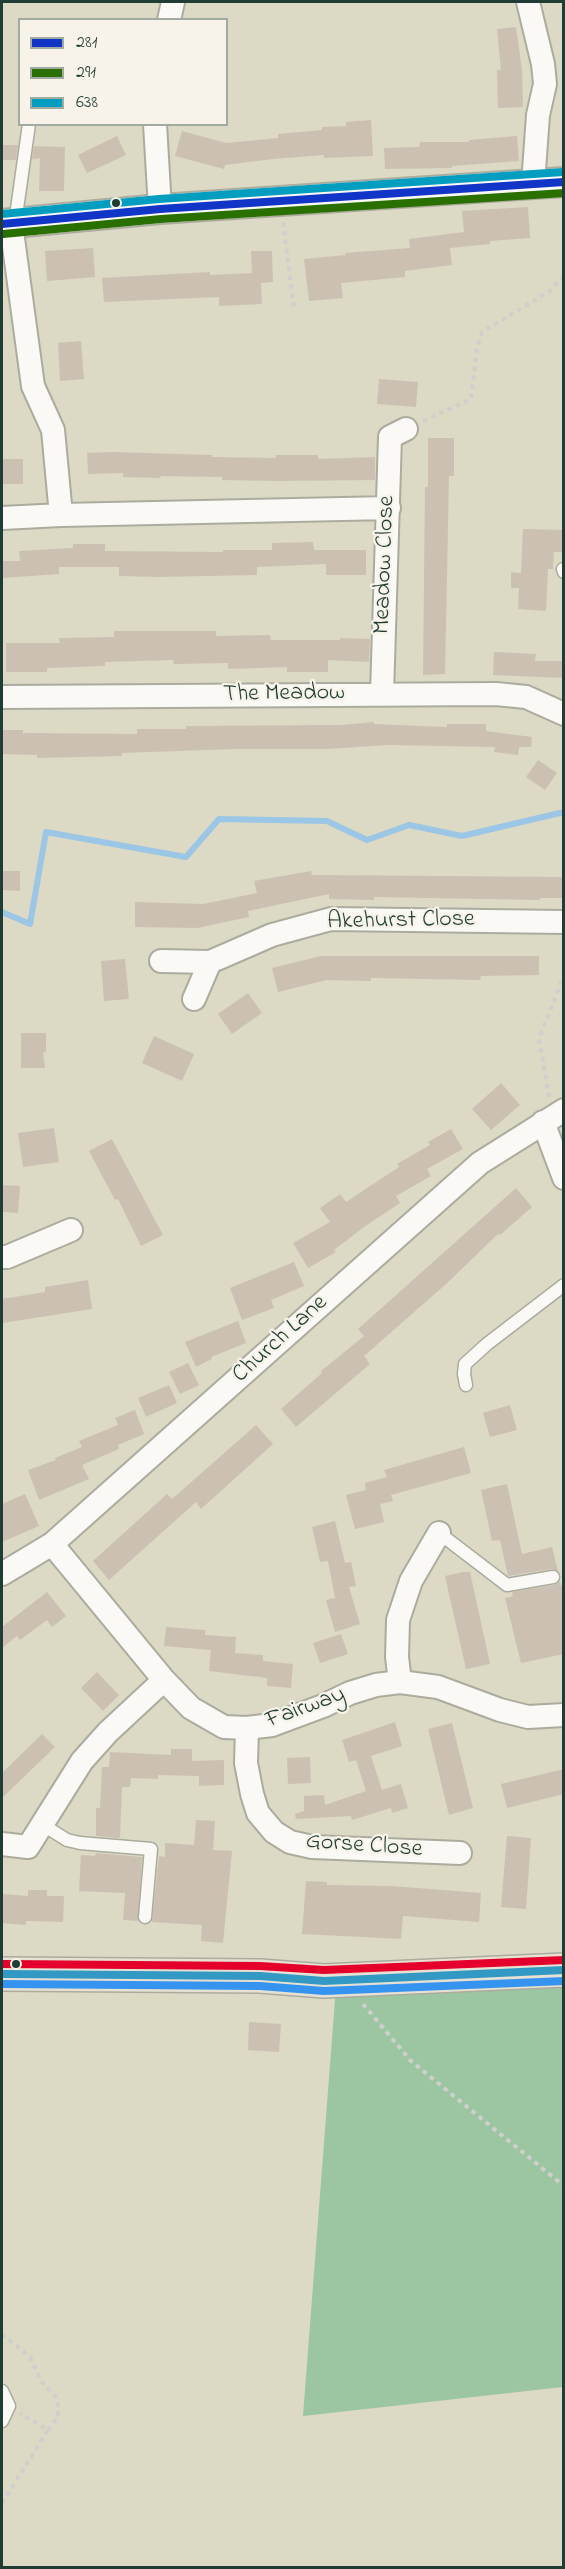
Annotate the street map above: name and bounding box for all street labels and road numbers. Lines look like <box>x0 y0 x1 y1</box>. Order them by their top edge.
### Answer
street label: Meadow Close <box>369 495 403 635</box>
street label: The Meadow <box>223 680 345 710</box>
street label: Akehurst Close <box>327 906 475 938</box>
street label: Church Lane <box>227 1290 335 1390</box>
street label: Fairway <box>262 1681 350 1737</box>
street label: Gorse Close <box>305 1829 423 1865</box>

